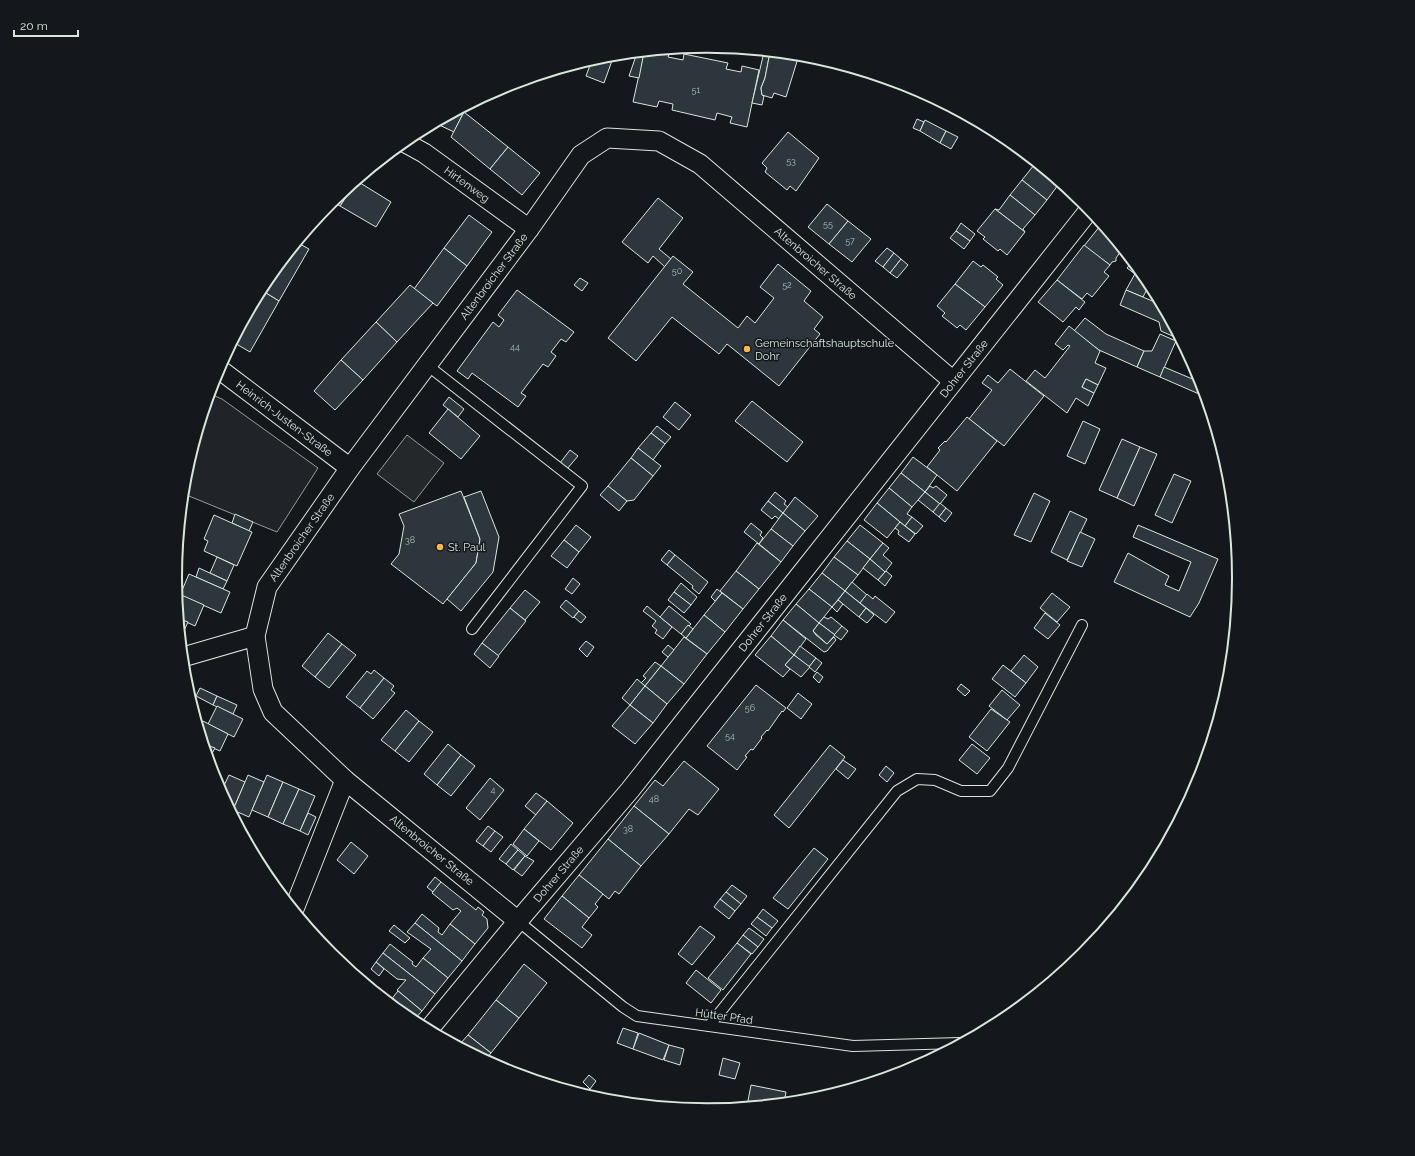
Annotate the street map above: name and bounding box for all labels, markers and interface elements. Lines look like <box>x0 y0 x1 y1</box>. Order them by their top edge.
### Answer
scale bar <box>14 12 78 38</box>
text: 20 m <box>20 19 48 33</box>
house number: 51 <box>692 85 701 95</box>
house number: 53 <box>786 156 796 166</box>
street label: Hirtenweg <box>442 164 492 205</box>
house number: 55 <box>823 219 833 229</box>
street label: Altenbroicher Straße <box>771 225 860 303</box>
street label: Altenbroicher Straße <box>458 230 531 322</box>
house number: 57 <box>845 236 855 246</box>
house number: 50 <box>672 266 683 276</box>
house number: 52 <box>782 280 792 290</box>
place label: Gemeinschaftshauptschule Dohr <box>755 337 895 363</box>
street label: Dohrer Straße <box>937 337 991 400</box>
house number: 44 <box>510 342 520 352</box>
marker: Gemeinschaftshauptschule Dohr <box>742 344 752 354</box>
street label: Heinrich-Justen-Straße <box>234 378 335 460</box>
street label: Altenbroicher Straße <box>267 491 338 584</box>
house number: 38 <box>405 535 415 545</box>
place label: St. Paul <box>448 541 485 554</box>
marker: St. Paul <box>435 542 445 552</box>
street label: Dohrer Straße <box>736 591 790 654</box>
house number: 56 <box>745 703 756 713</box>
house number: 54 <box>725 731 735 741</box>
house number: 4 <box>491 785 496 795</box>
house number: 48 <box>649 794 659 804</box>
street label: Altenbroicher Straße <box>387 813 477 889</box>
house number: 38 <box>623 824 633 834</box>
street label: Dohrer Straße <box>531 843 587 905</box>
street label: Hütter Pfad <box>694 1006 754 1027</box>

